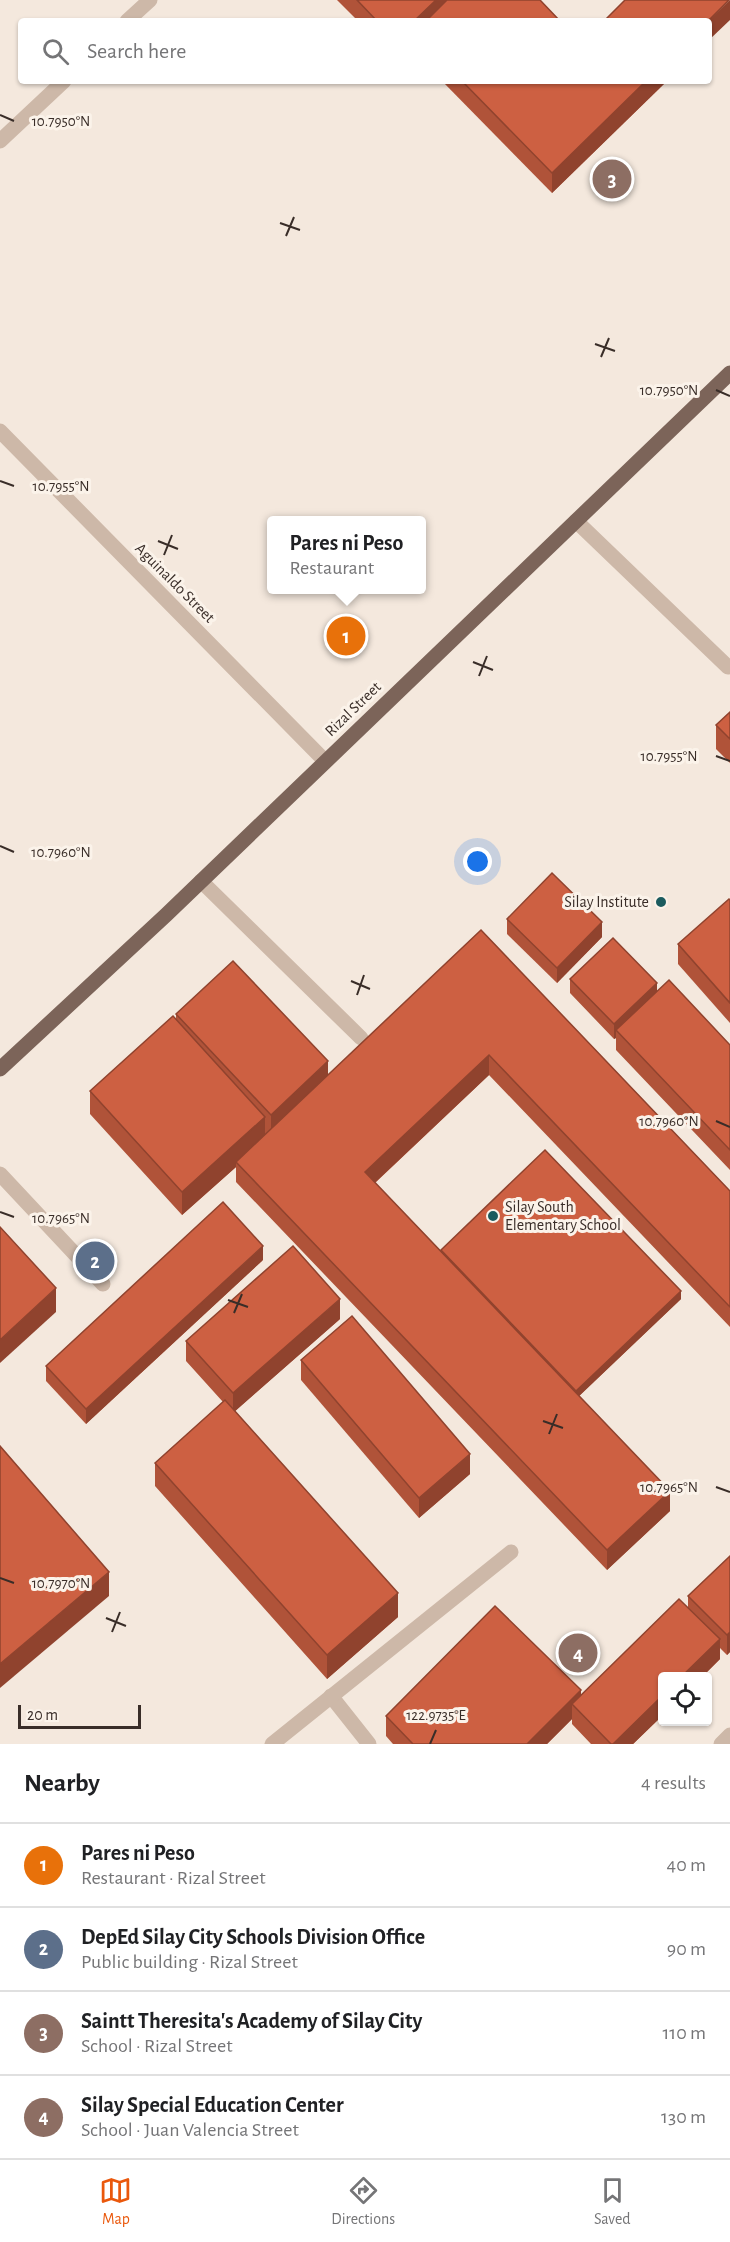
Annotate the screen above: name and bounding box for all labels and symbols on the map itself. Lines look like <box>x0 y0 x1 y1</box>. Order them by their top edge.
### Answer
text: 10.7950°N <box>32 114 90 129</box>
pin: 3 <box>592 156 632 201</box>
text: 10.7950°N <box>640 383 698 398</box>
text: 10.7955°N <box>32 479 90 494</box>
street label: Aguinaldo Street <box>132 540 218 626</box>
pin: 1 <box>326 614 366 658</box>
street label: Rizal Street <box>322 679 384 739</box>
text: 10.7955°N <box>640 749 698 764</box>
text: 10.7960°N <box>31 845 91 860</box>
your location <box>463 847 492 876</box>
place label: Silay Institute <box>564 894 649 911</box>
marker: Silay Institute <box>654 895 668 909</box>
text: 10.7960°N <box>639 1114 699 1129</box>
place label: Silay South Elementary School <box>505 1199 621 1234</box>
marker: Silay South Elementary School <box>486 1209 500 1223</box>
text: 10.7965°N <box>32 1211 90 1226</box>
pin: 2 <box>76 1238 115 1284</box>
text: 10.7965°N <box>640 1480 698 1495</box>
text: 10.7970°N <box>32 1576 90 1591</box>
pin: 4 <box>558 1630 598 1676</box>
scale bar <box>18 1702 141 1730</box>
text: 122.9735°E <box>406 1708 466 1723</box>

